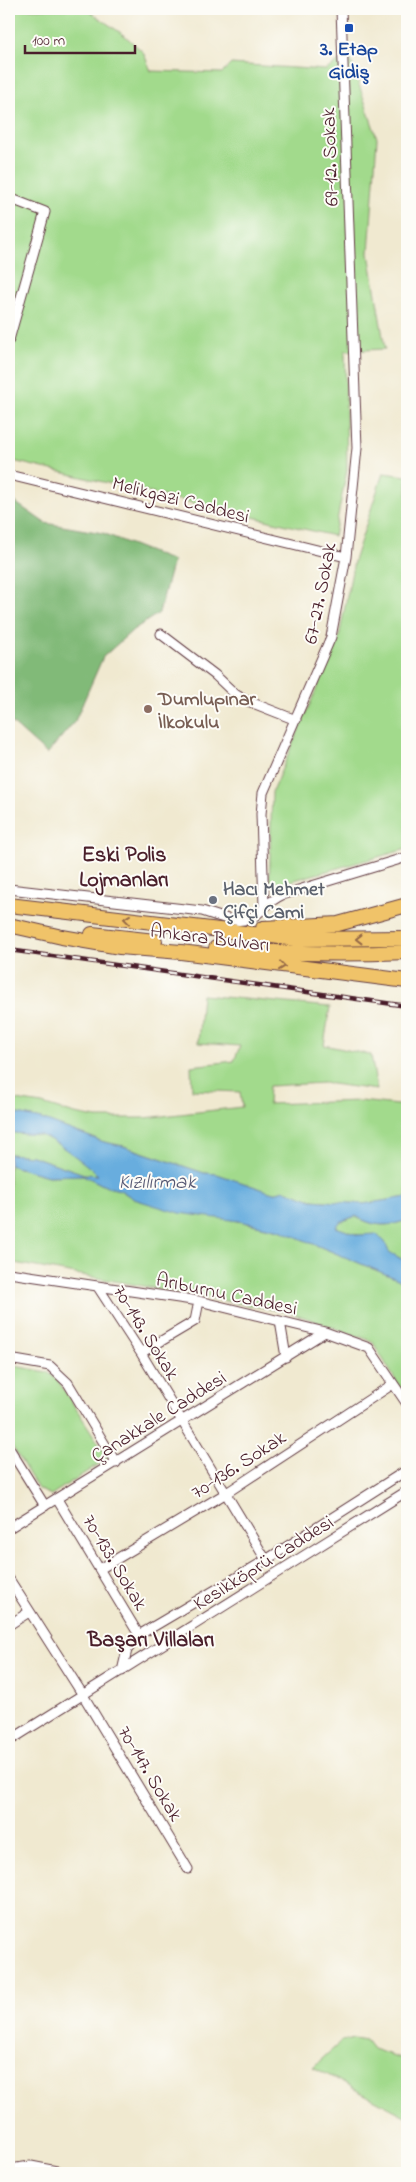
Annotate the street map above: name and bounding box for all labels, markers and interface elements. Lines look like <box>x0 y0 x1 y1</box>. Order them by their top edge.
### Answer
scale bar <box>25 22 135 54</box>
marker: 3. Etap Gidiş <box>343 22 355 34</box>
text: 100 m <box>32 30 65 52</box>
place label: 3. Etap Gidiş <box>319 36 378 88</box>
street label: 69-12. Sokak <box>315 107 348 207</box>
street label: Melikgazi Caddesi <box>108 470 252 533</box>
street label: 67-27. Sokak <box>297 540 346 647</box>
place label: Dumlupınar İlkokulu <box>157 686 256 738</box>
marker: Dumlupınar İlkokulu <box>142 703 154 715</box>
district label: Eski Polis Lojmanları <box>79 840 169 897</box>
place label: Hacı Mehmet Çifçi Cami <box>223 876 325 928</box>
marker: Hacı Mehmet Çifçi Cami <box>207 894 219 906</box>
one-way arrow <box>123 914 131 925</box>
street label: Ankara Bulvarı <box>148 918 271 961</box>
one-way arrow <box>354 934 362 944</box>
one-way arrow <box>278 960 286 970</box>
water label: Kızılırmak <box>118 1168 196 1198</box>
street label: Arıburnu Caddesi <box>153 1266 300 1325</box>
street label: 70-143. Sokak <box>104 1280 186 1387</box>
street label: Çanakkale Caddesi <box>86 1365 233 1472</box>
street label: 70-136. Sokak <box>186 1424 293 1508</box>
street label: Kesikköprü Caddesi <box>188 1509 340 1619</box>
street label: 70-133. Sokak <box>74 1510 154 1617</box>
district label: Başarı Villaları <box>86 1625 215 1657</box>
street label: 70-147. Sokak <box>109 1721 189 1828</box>

